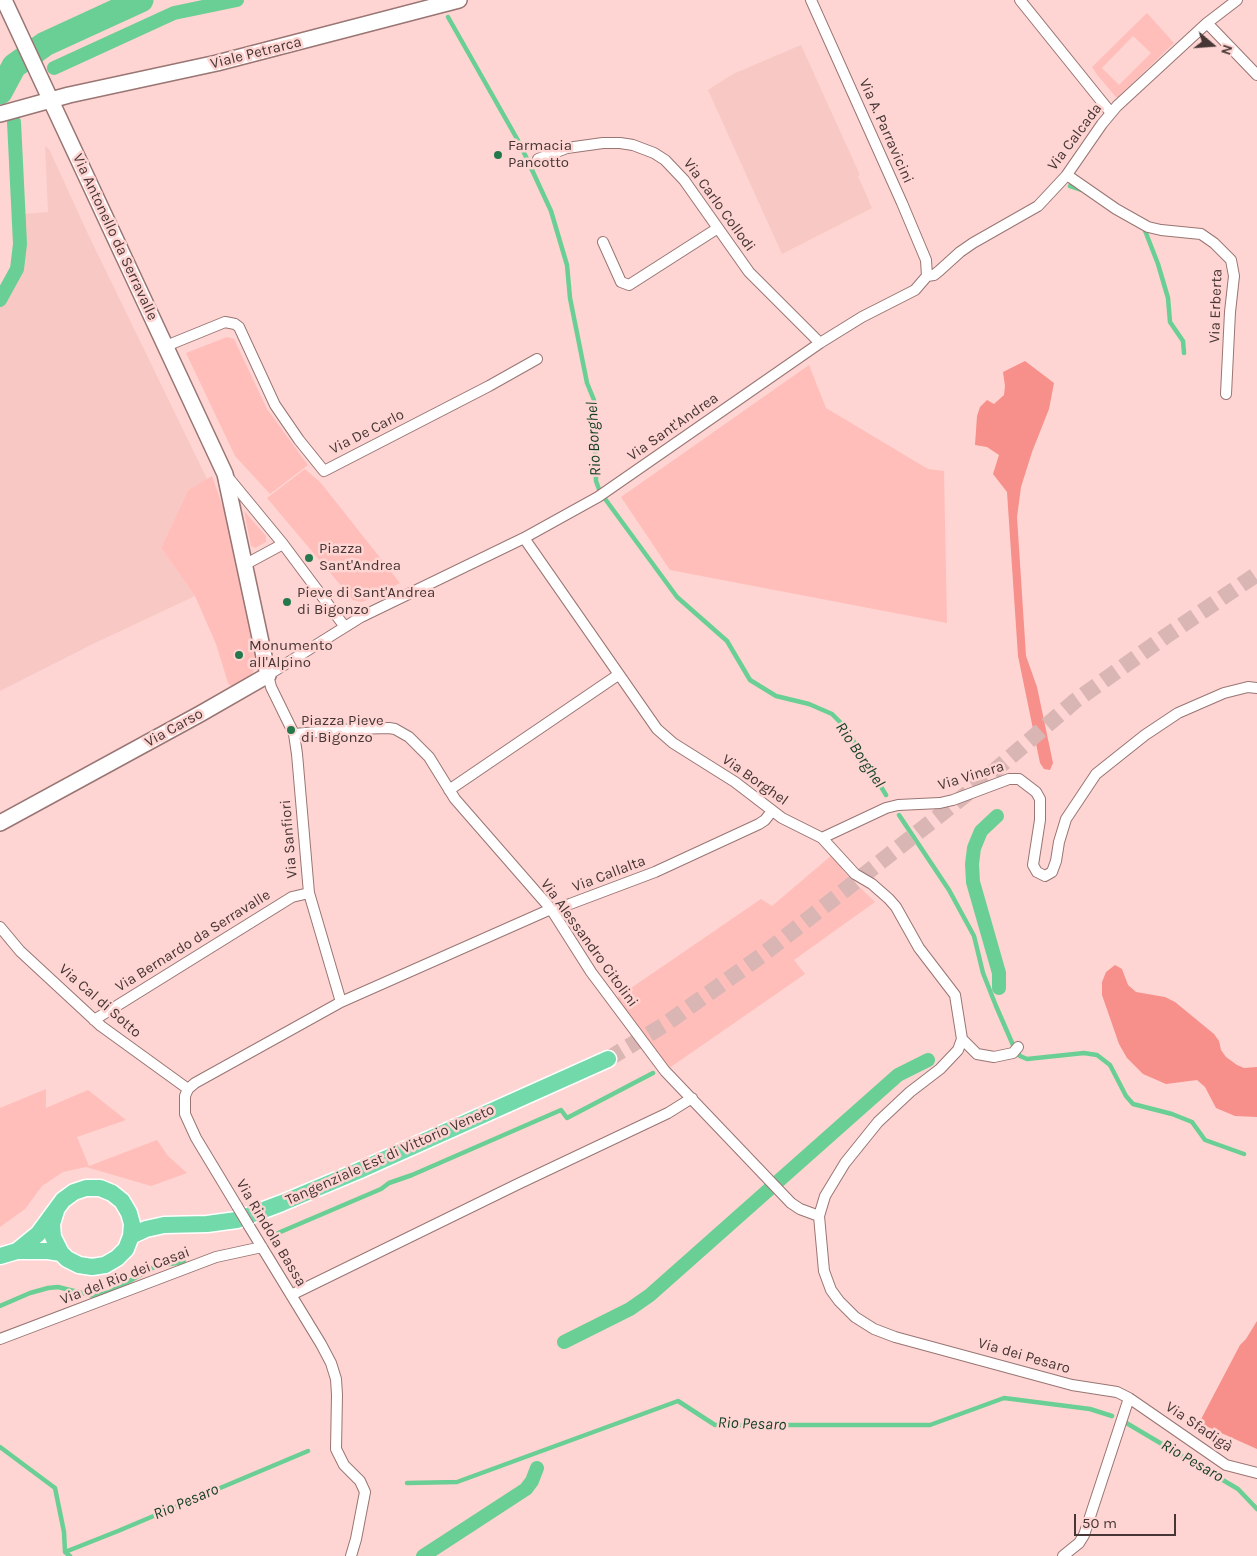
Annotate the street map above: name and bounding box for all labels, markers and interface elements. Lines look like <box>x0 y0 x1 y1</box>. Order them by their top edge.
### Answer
north arrow <box>1187 20 1237 70</box>
street label: Viale Petrarca <box>209 33 303 73</box>
text: N <box>1217 42 1236 57</box>
street label: Via A. Parravicini <box>855 76 917 186</box>
street label: Via Calcada <box>1044 100 1106 174</box>
place label: Farmacia Pancotto <box>508 137 572 172</box>
marker: Farmacia Pancotto <box>492 149 504 161</box>
street label: Via Antonello da Serravalle <box>68 151 162 323</box>
street label: Via Carlo Collodi <box>679 155 759 255</box>
street label: Via Erberta <box>1206 268 1226 344</box>
street label: Via Sant'Andrea <box>624 389 722 465</box>
water label: Rio Borghel <box>582 401 606 477</box>
street label: Via De Carlo <box>327 406 407 458</box>
place label: Piazza Sant'Andrea <box>319 540 401 575</box>
marker: Piazza Sant'Andrea <box>303 552 315 564</box>
place label: Pieve di Sant'Andrea di Bigonzo <box>297 584 435 619</box>
marker: Pieve di Sant'Andrea di Bigonzo <box>281 596 293 608</box>
place label: Monumento all'Alpino <box>249 637 333 672</box>
marker: Monumento all'Alpino <box>233 649 245 661</box>
street label: Via Carso <box>142 705 206 751</box>
place label: Piazza Pieve di Bigonzo <box>301 712 384 747</box>
water label: Rio Borghel <box>831 719 889 791</box>
marker: Piazza Pieve di Bigonzo <box>285 724 297 736</box>
street label: Via Borghel <box>718 751 792 809</box>
street label: Via Vinera <box>936 757 1006 795</box>
street label: Via Sanfiori <box>277 799 301 879</box>
street label: Via Callalta <box>570 852 648 896</box>
street label: Via Alessandro Citolini <box>536 875 642 1011</box>
street label: Via Bernardo da Serravalle <box>112 886 274 996</box>
street label: Via Cal di Sotto <box>55 960 145 1042</box>
street label: Tangenziale Est di Vittorio Veneto <box>283 1101 497 1209</box>
street label: Via Rindola Bassa <box>232 1176 310 1290</box>
street label: Via del Rio dei Casai <box>58 1243 192 1309</box>
street label: Via dei Pesaro <box>976 1334 1072 1378</box>
street label: Via Sfadigà <box>1162 1398 1236 1456</box>
water label: Rio Pesaro <box>717 1413 787 1435</box>
water label: Rio Pesaro <box>1157 1435 1227 1487</box>
water label: Rio Pesaro <box>151 1480 221 1524</box>
scale bar <box>1077 1504 1180 1536</box>
text: 50 m <box>1082 1514 1117 1532</box>

